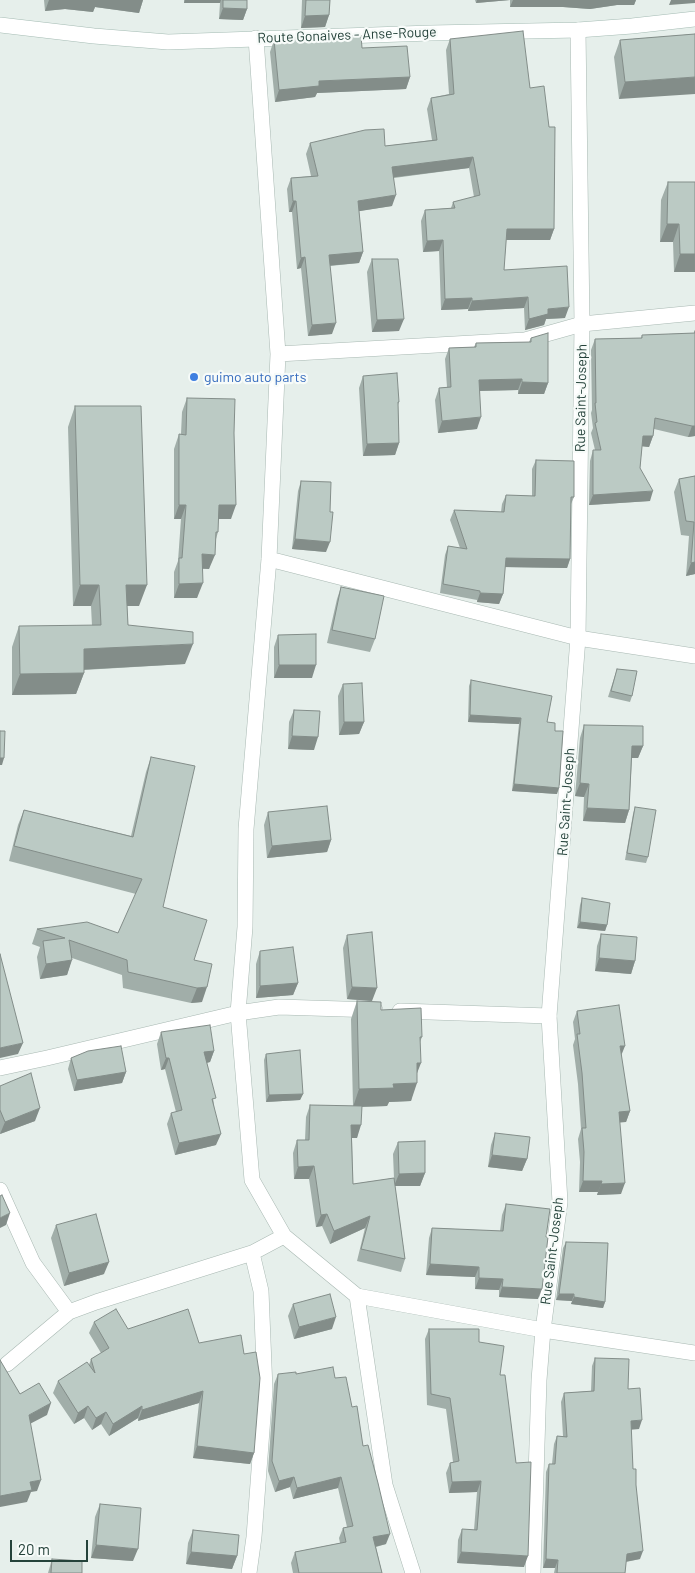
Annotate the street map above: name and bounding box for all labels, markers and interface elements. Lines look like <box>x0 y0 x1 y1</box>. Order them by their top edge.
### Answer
street label: Route Gonaives - Anse-Rouge <box>257 23 437 47</box>
street label: Rue Saint-Joseph <box>572 344 590 452</box>
place label: guimo auto parts <box>204 369 306 385</box>
marker: guimo auto parts <box>188 371 200 383</box>
street label: Rue Saint-Joseph <box>554 747 578 857</box>
street label: Rue Saint-Joseph <box>537 1196 567 1306</box>
scale bar <box>12 1530 90 1562</box>
text: 20 m <box>18 1540 50 1558</box>

